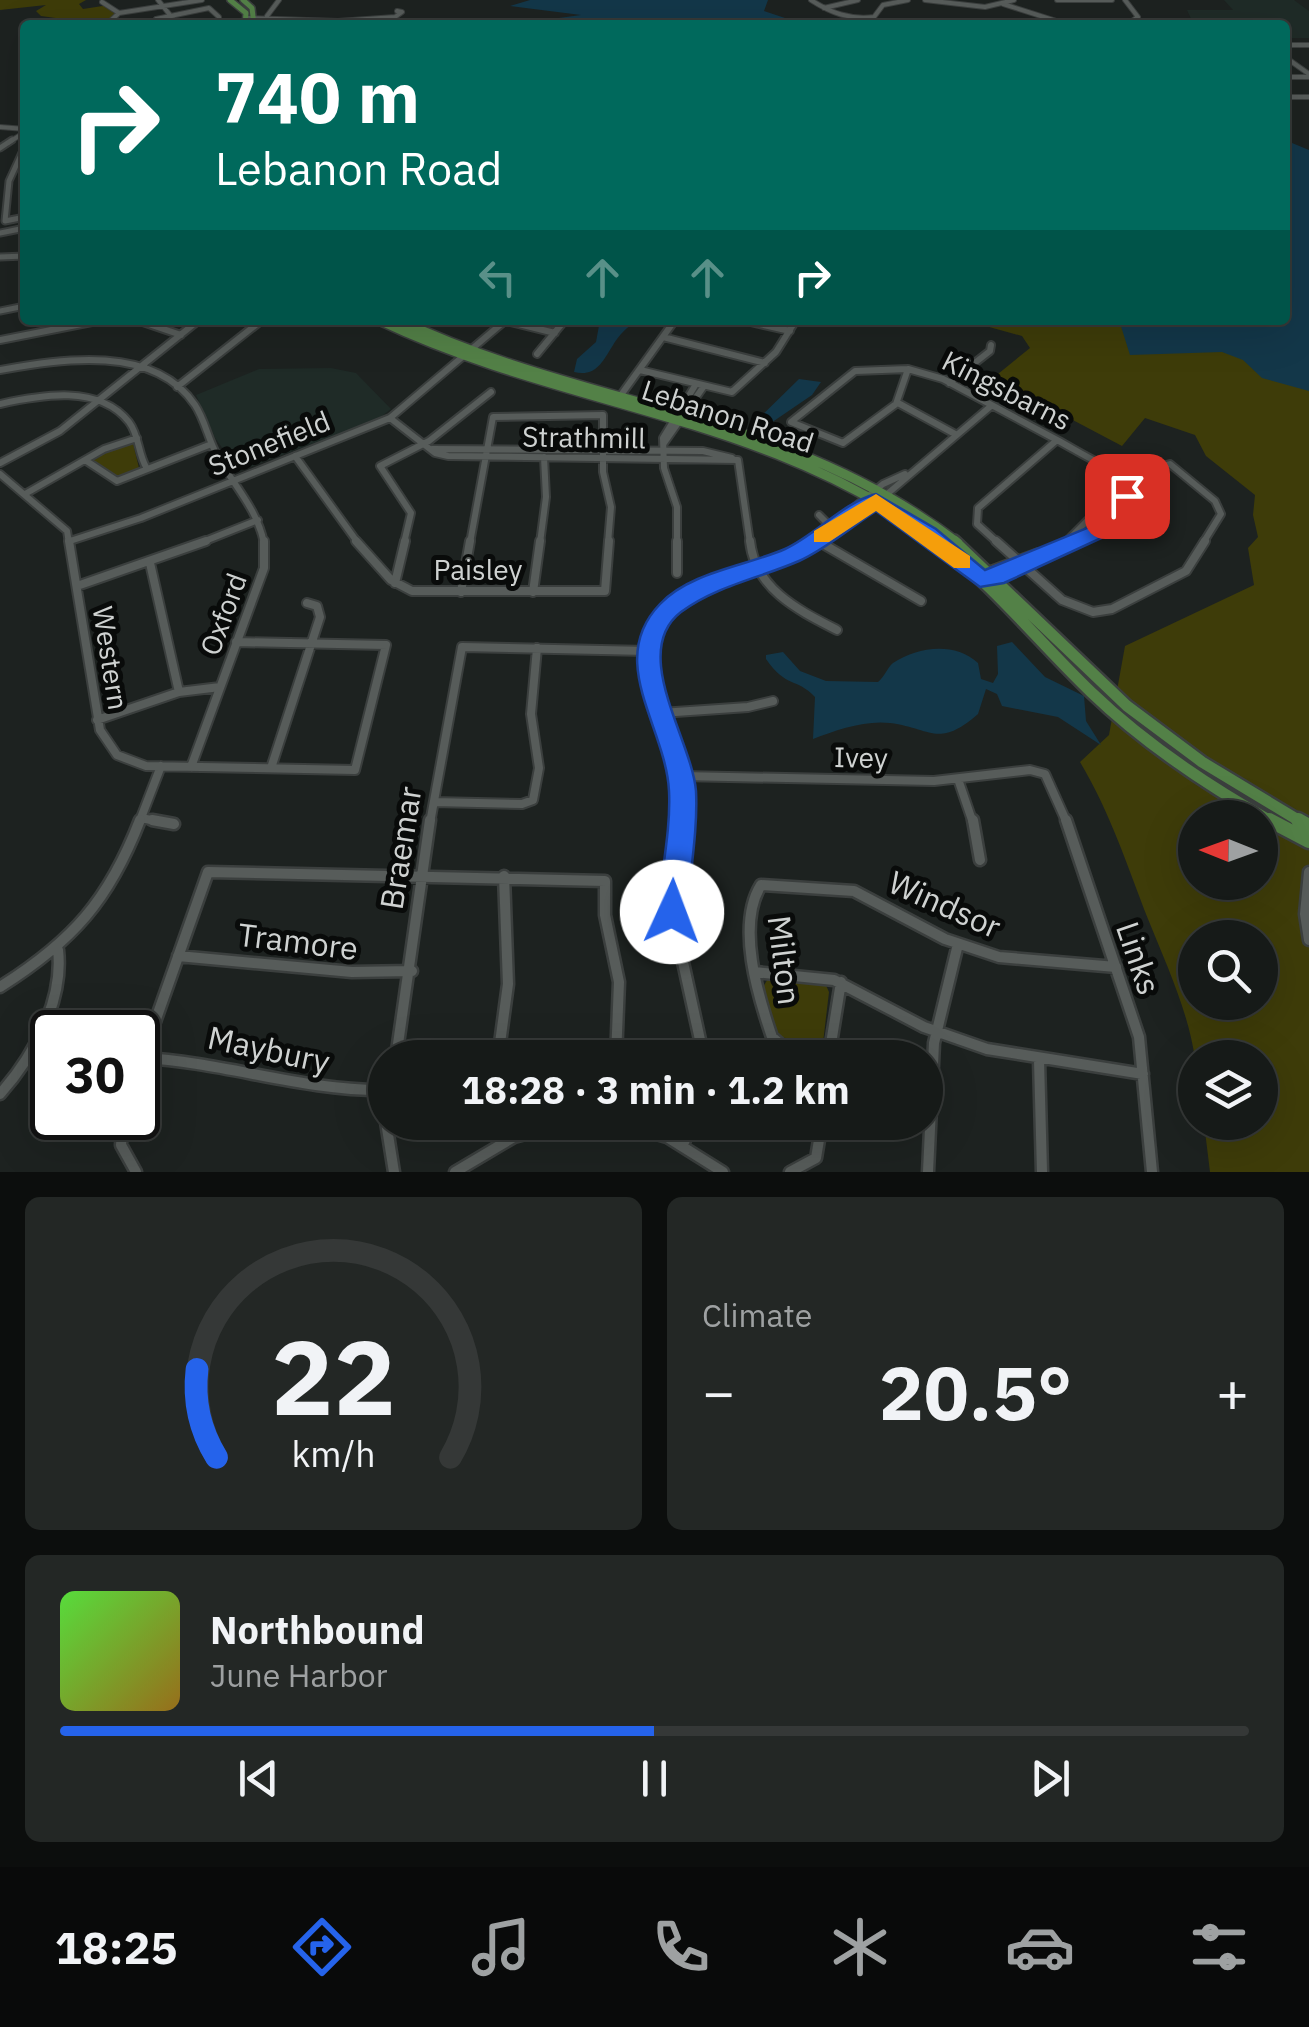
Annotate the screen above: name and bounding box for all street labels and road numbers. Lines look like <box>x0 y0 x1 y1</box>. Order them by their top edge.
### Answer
street label: Kingsbarns <box>936 342 1078 438</box>
street label: Lebanon Road <box>637 371 819 461</box>
street label: Stonefield <box>203 402 335 484</box>
street label: Strathmill <box>522 417 646 457</box>
street label: Paisley <box>433 551 523 588</box>
street label: Oxford <box>191 568 255 660</box>
street label: Western <box>85 603 137 713</box>
street label: Ivey <box>834 738 888 776</box>
street label: Braemar <box>370 783 430 912</box>
street label: Windsor <box>882 861 1008 947</box>
street label: Tramore <box>236 913 360 969</box>
street label: Milton <box>759 913 811 1007</box>
street label: Links <box>1107 916 1171 1000</box>
street label: Maybury <box>204 1016 334 1082</box>

